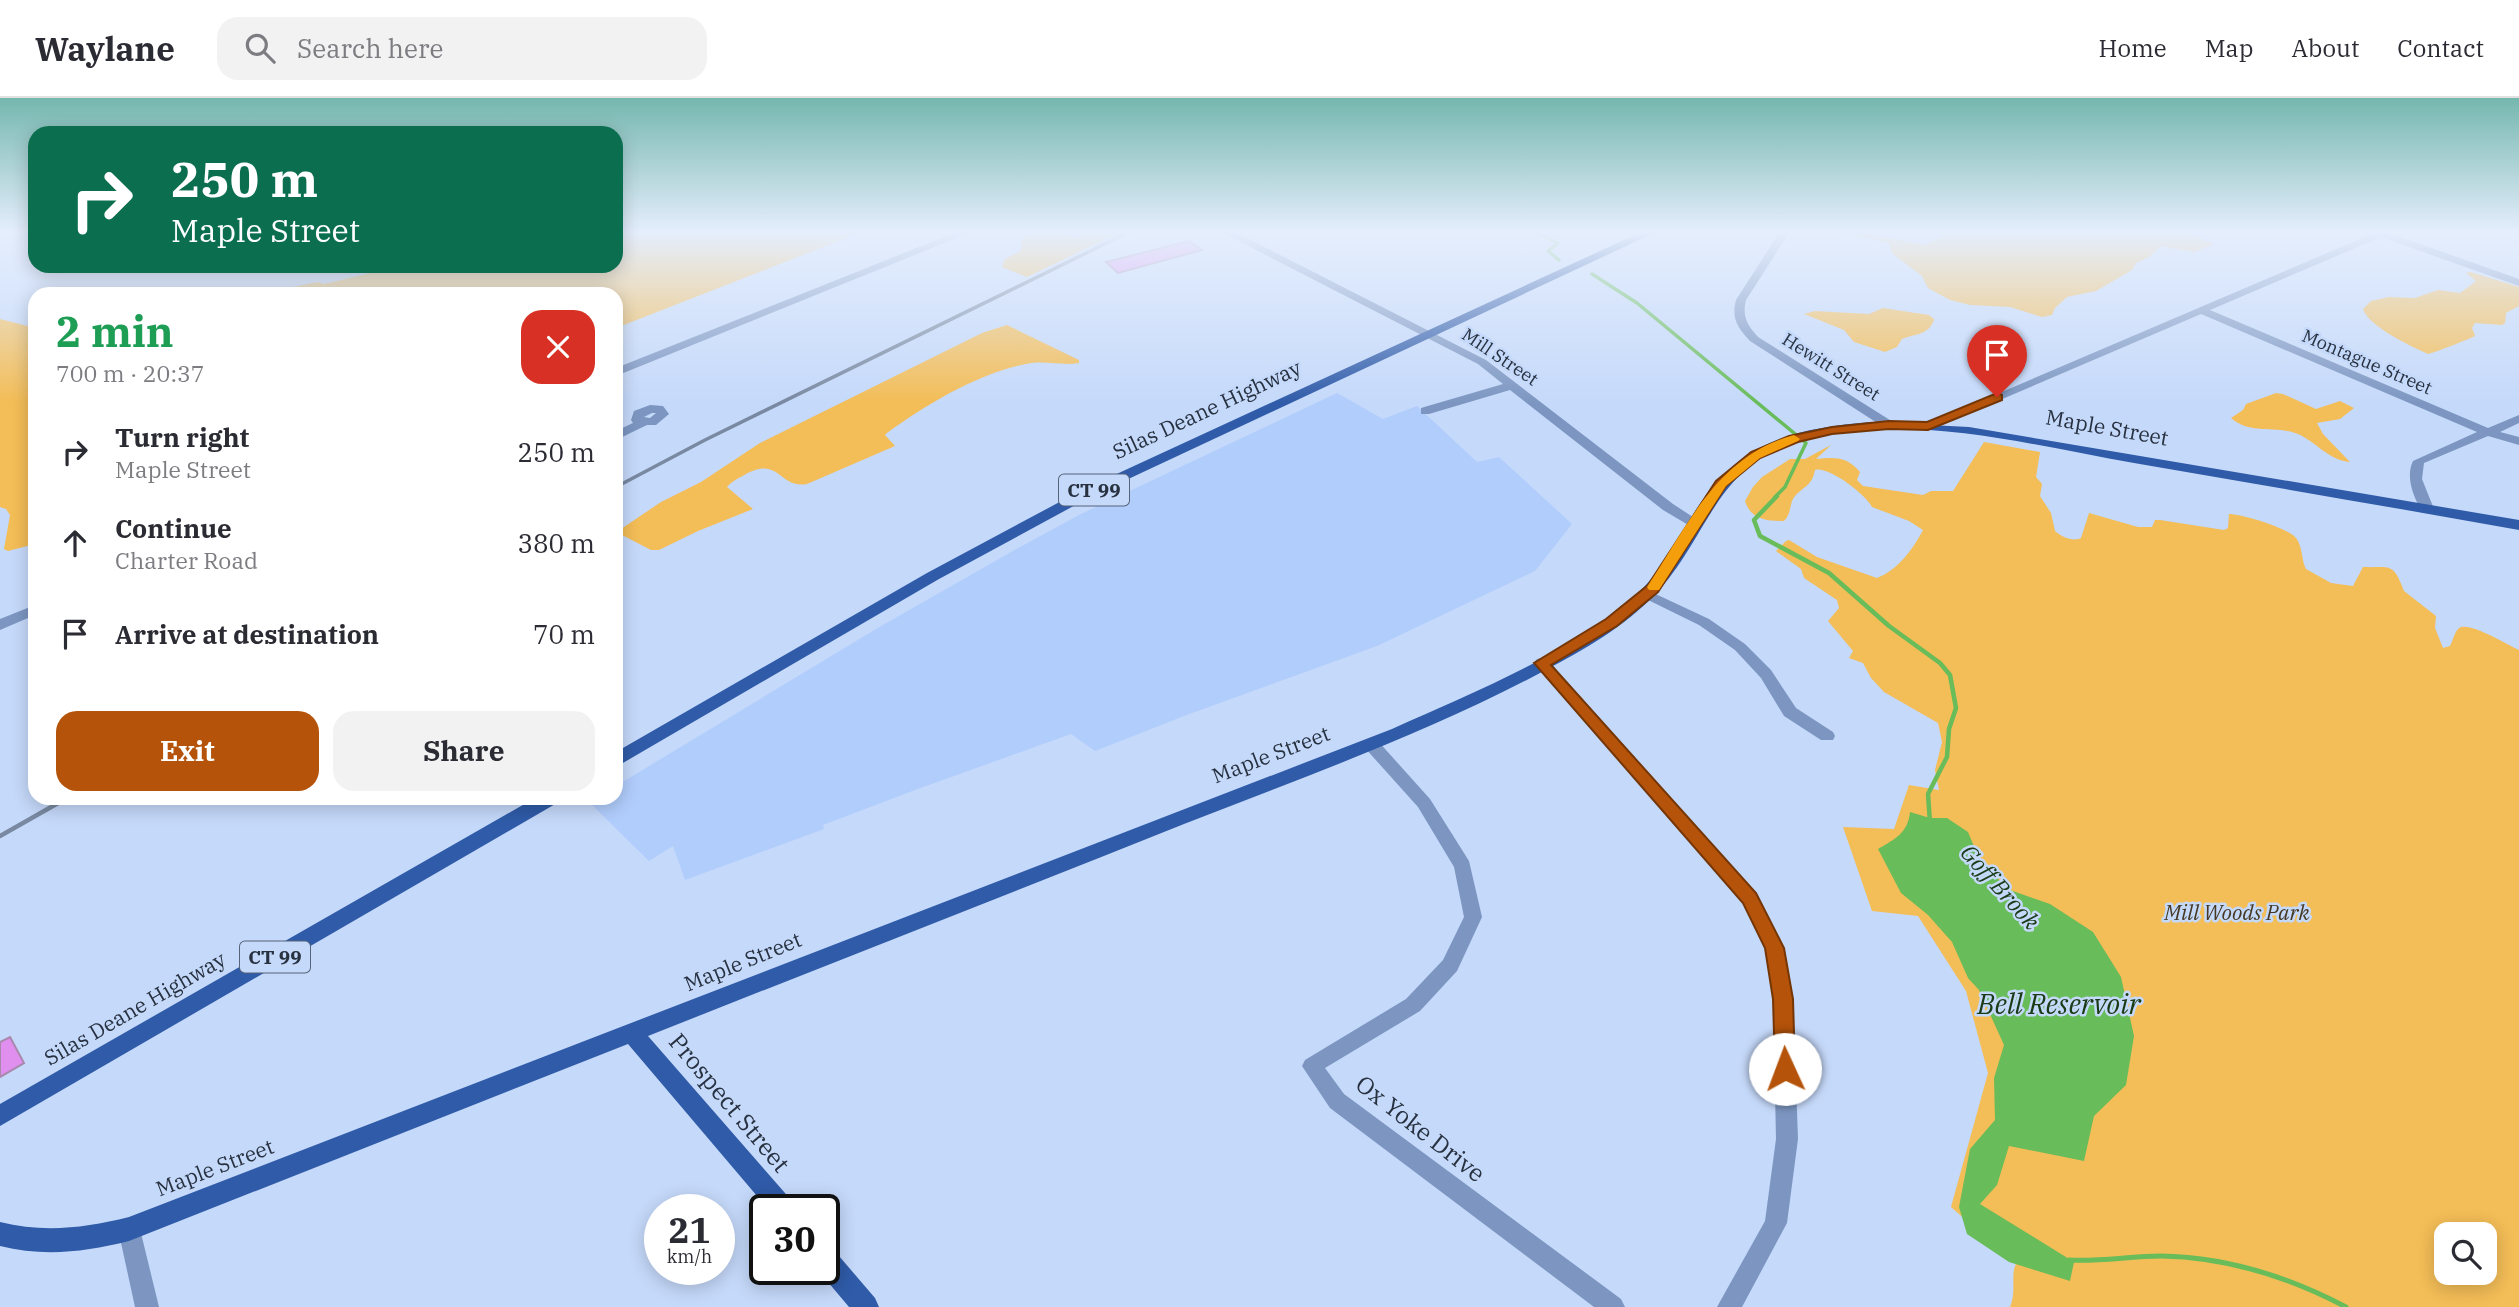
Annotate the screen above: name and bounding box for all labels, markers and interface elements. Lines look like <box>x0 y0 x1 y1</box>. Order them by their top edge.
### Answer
search box <box>217 17 707 80</box>
text: Waylane <box>35 27 175 70</box>
icon: search <box>241 29 279 67</box>
text: Search here <box>297 31 443 65</box>
text: Home <box>2099 32 2167 64</box>
text: Map <box>2205 32 2253 64</box>
text: About <box>2291 32 2359 64</box>
text: Contact <box>2397 32 2484 64</box>
text: 250 m <box>171 147 318 210</box>
icon: right <box>56 154 147 245</box>
text: Maple Street <box>171 209 360 251</box>
text: 2 min <box>56 304 174 359</box>
button: close <box>521 310 595 384</box>
street label: Mill Street <box>1458 323 1543 390</box>
street label: Montague Street <box>2299 324 2436 399</box>
pin <box>1967 325 2027 397</box>
street label: Hewitt Street <box>1778 327 1884 406</box>
icon: arrive <box>1978 336 2016 374</box>
street label: Silas Deane Highway <box>1108 353 1306 465</box>
text: 700 m · 20:37 <box>56 358 205 388</box>
street label: Maple Street <box>2044 402 2171 452</box>
text: Turn right <box>115 420 249 454</box>
icon: right <box>56 433 94 471</box>
text: 250 m <box>517 435 595 469</box>
text: Maple Street <box>115 454 251 484</box>
road number: CT 99 <box>1059 474 1129 506</box>
text: Continue <box>115 511 232 545</box>
icon: ahead <box>56 524 94 562</box>
text: 380 m <box>517 526 595 560</box>
text: Charter Road <box>115 545 258 575</box>
icon: arrive <box>56 615 94 653</box>
text: Arrive at destination <box>115 617 379 651</box>
text: 70 m <box>533 617 595 651</box>
button: Exit <box>56 711 319 791</box>
button: Share <box>333 711 595 791</box>
street label: Maple Street <box>1208 719 1334 789</box>
water label: Goff Brook <box>1955 837 2047 936</box>
park label: Mill Woods Park <box>2163 898 2311 926</box>
street label: Maple Street <box>680 925 805 997</box>
road number: CT 99 <box>240 942 310 972</box>
street label: Silas Deane Highway <box>39 944 231 1072</box>
water label: Bell Reservoir <box>1976 985 2142 1022</box>
street label: Prospect Street <box>662 1026 797 1179</box>
position arrow <box>1748 1032 1822 1106</box>
street label: Ox Yoke Drive <box>1349 1068 1492 1189</box>
street label: Maple Street <box>152 1132 278 1202</box>
speed limit sign: 30 <box>749 1194 840 1285</box>
text: 21 <box>668 1207 711 1253</box>
map controls <box>2434 1222 2497 1285</box>
button: search <box>2434 1222 2497 1285</box>
text: km/h <box>667 1245 712 1268</box>

